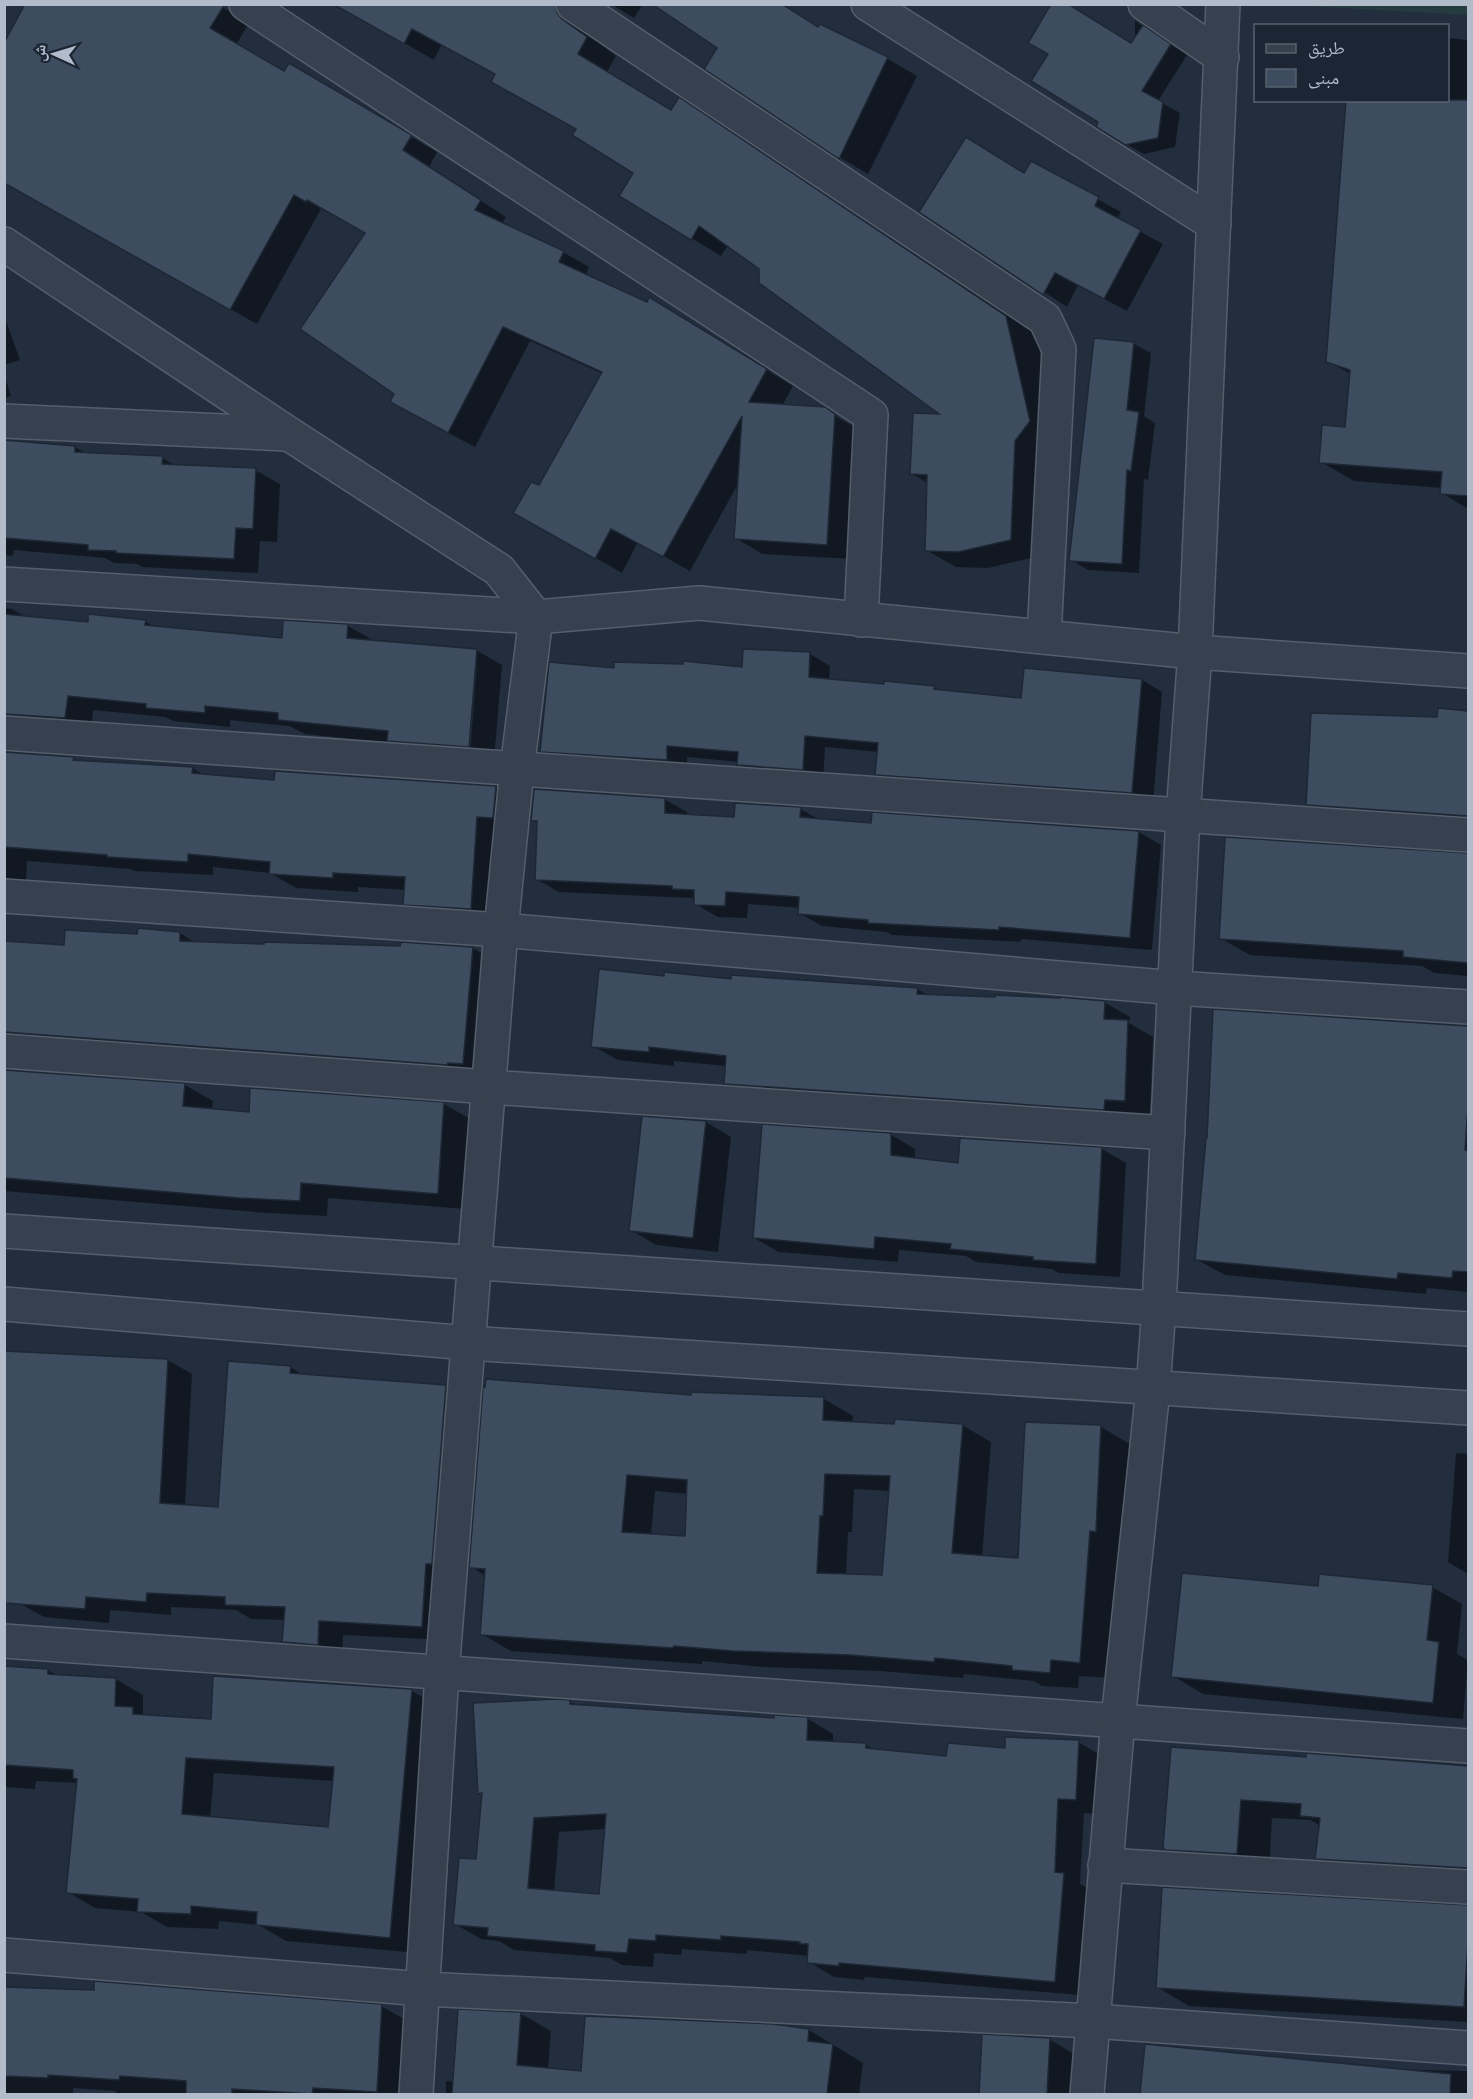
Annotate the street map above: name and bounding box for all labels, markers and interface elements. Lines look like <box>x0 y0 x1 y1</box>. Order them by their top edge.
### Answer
north arrow <box>24 24 84 84</box>
legend <box>1254 24 1449 102</box>
text: طريق <box>1308 36 1345 61</box>
text: ش <box>28 44 52 62</box>
text: مبنى <box>1308 66 1339 91</box>

